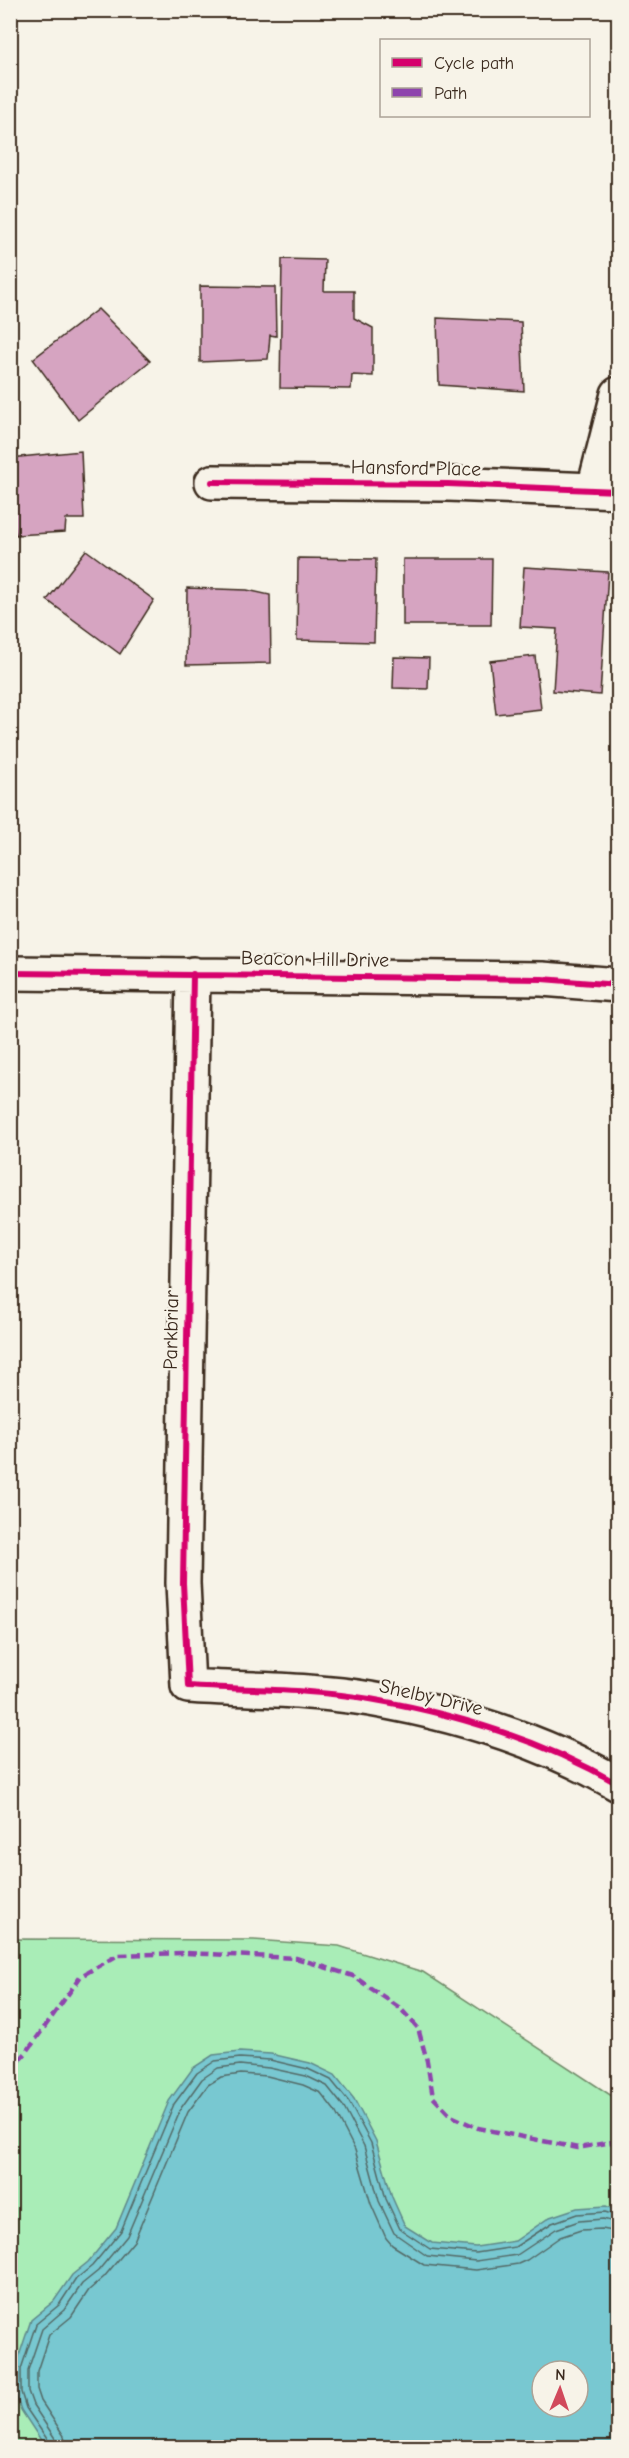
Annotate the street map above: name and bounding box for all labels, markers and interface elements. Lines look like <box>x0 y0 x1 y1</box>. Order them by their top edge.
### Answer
legend <box>380 39 590 117</box>
text: Cycle path <box>434 53 514 74</box>
text: Path <box>434 83 467 104</box>
street label: Hansford Place <box>351 455 481 481</box>
street label: Beacon Hill Drive <box>241 946 389 972</box>
street label: Parkbriar <box>159 1290 183 1370</box>
street label: Shelby Drive <box>377 1674 485 1720</box>
north arrow <box>530 2359 590 2419</box>
text: N <box>555 2366 566 2384</box>

